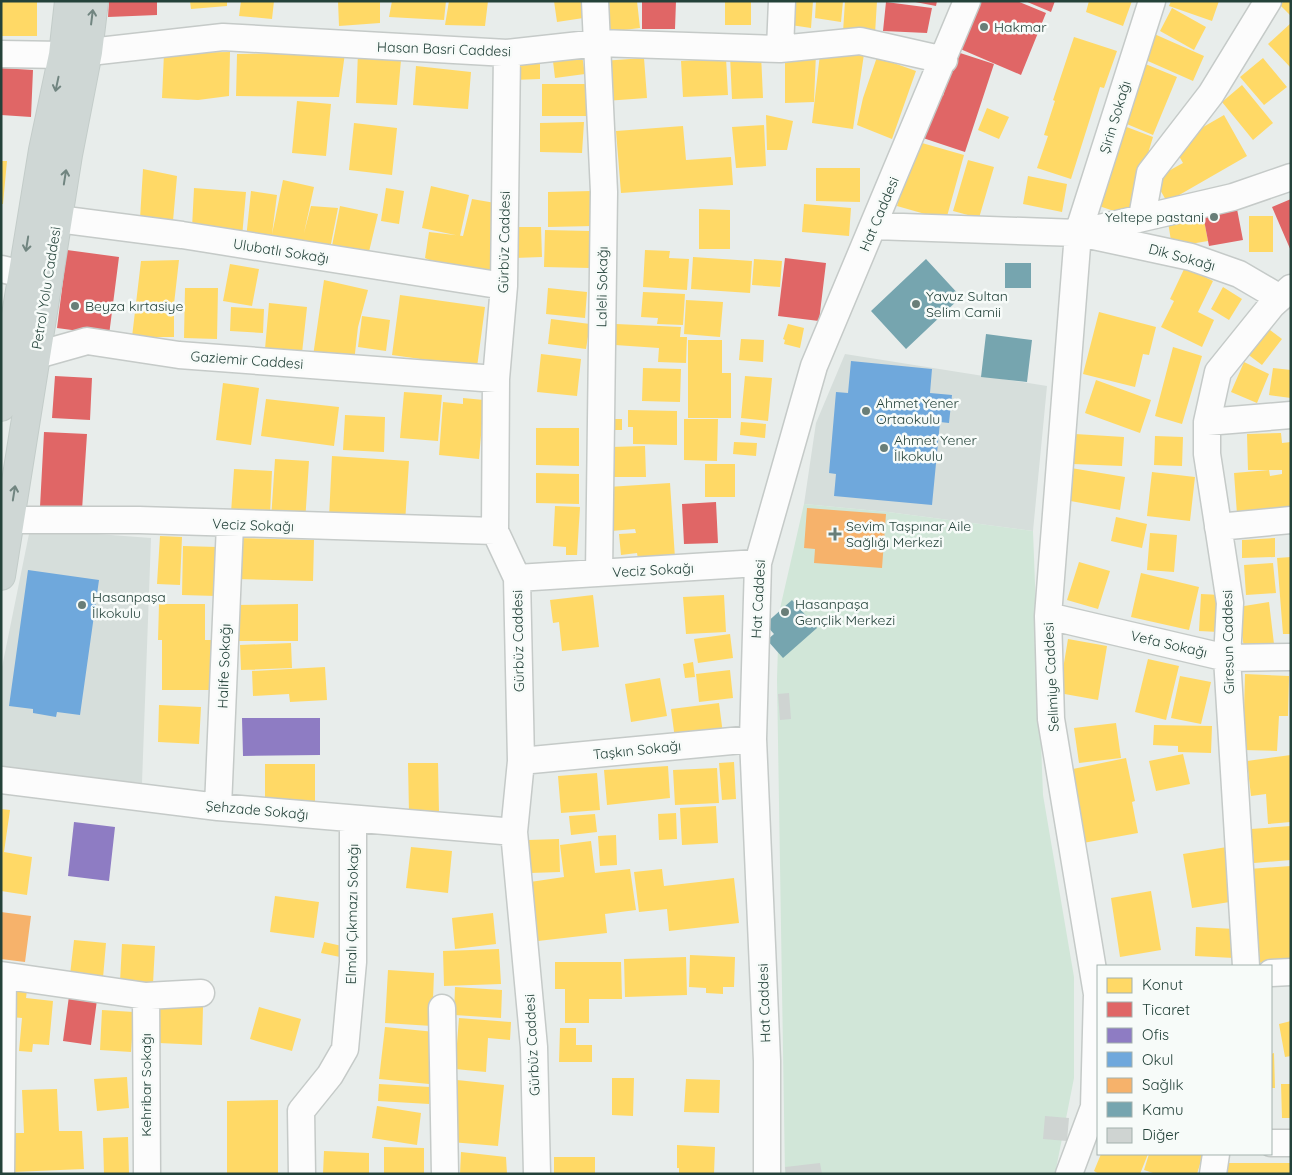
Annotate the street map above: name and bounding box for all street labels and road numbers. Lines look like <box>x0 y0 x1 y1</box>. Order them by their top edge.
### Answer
street label: Hasan Basri Caddesi <box>377 38 511 60</box>
street label: Şirin Sokağı <box>1095 78 1135 156</box>
street label: Hat Caddesi <box>855 174 903 254</box>
street label: Gürbüz Caddesi <box>494 191 514 293</box>
street label: Petrol Yolu Caddesi <box>27 225 65 351</box>
street label: Ulubatlı Sokağı <box>232 235 330 267</box>
street label: Dik Sokağı <box>1147 239 1217 275</box>
street label: Laleli Sokağı <box>592 246 612 328</box>
street label: Gaziemir Caddesi <box>190 347 304 373</box>
street label: Veciz Sokağı <box>212 515 294 535</box>
street label: Veciz Sokağı <box>612 559 694 581</box>
street label: Hat Caddesi <box>747 559 769 639</box>
street label: Gürbüz Caddesi <box>508 590 528 692</box>
street label: Giresun Caddesi <box>1218 590 1238 694</box>
street label: Selimiye Caddesi <box>1039 622 1063 732</box>
street label: Halife Sokağı <box>214 623 234 709</box>
street label: Vefa Sokağı <box>1129 626 1209 662</box>
street label: Taşkın Sokağı <box>592 736 682 764</box>
street label: Şehzade Sokağı <box>205 797 309 823</box>
street label: Elmalı Çıkmazı Sokağı <box>342 843 362 985</box>
street label: Hat Caddesi <box>754 963 774 1043</box>
street label: Gürbüz Caddesi <box>520 994 544 1096</box>
street label: Kehribar Sokağı <box>137 1033 155 1137</box>

